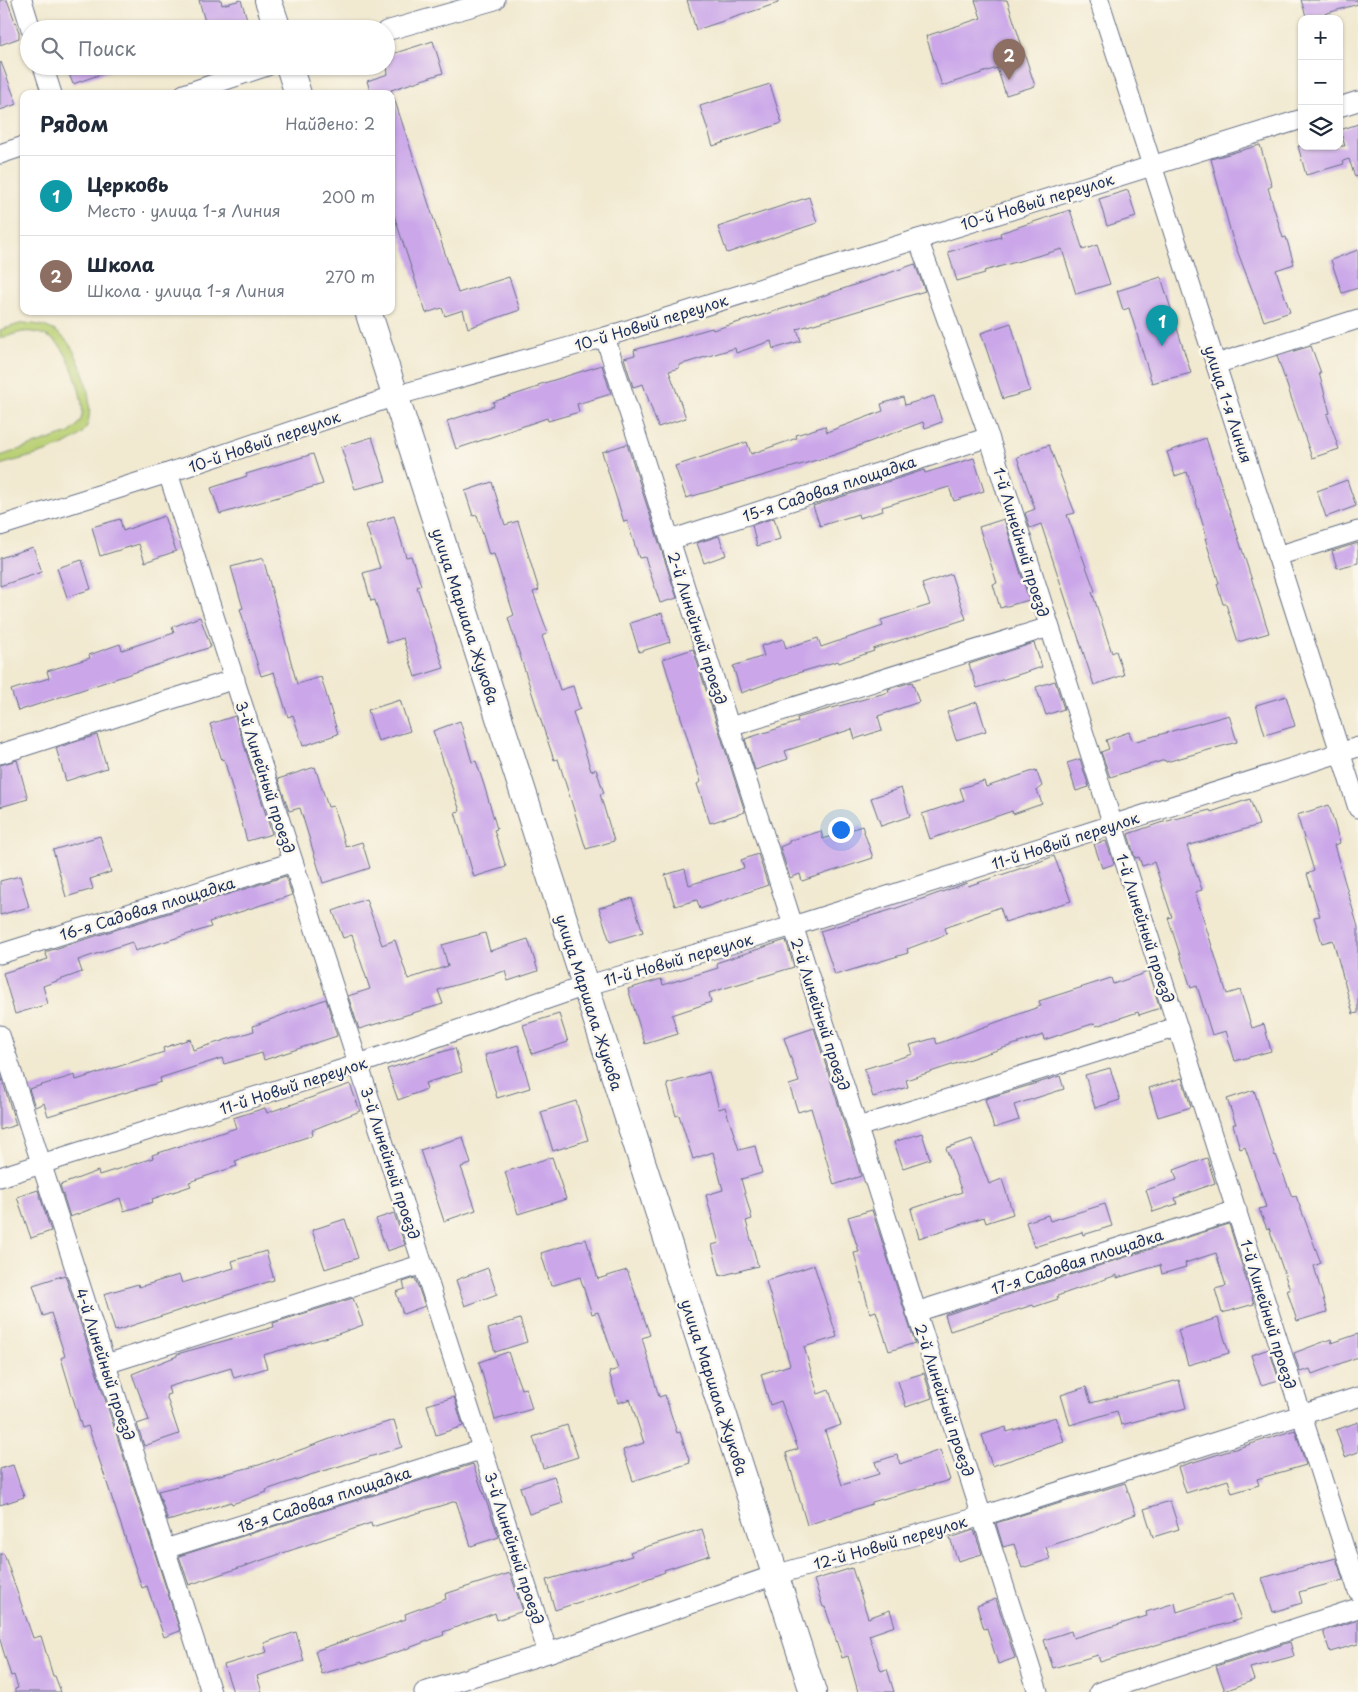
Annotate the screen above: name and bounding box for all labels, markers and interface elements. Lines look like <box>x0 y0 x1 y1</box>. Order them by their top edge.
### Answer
map controls <box>1298 15 1343 150</box>
button: + <box>1298 15 1343 60</box>
search box <box>20 20 395 75</box>
icon: search <box>38 34 66 62</box>
text: Поиск <box>78 34 136 62</box>
pin: 2 <box>993 39 1025 80</box>
button: − <box>1298 60 1343 105</box>
button: layers <box>1298 105 1343 150</box>
text: Рядом <box>40 107 108 139</box>
text: Найдено: 2 <box>285 111 375 135</box>
street label: 10-й Новый переулок <box>958 167 1117 235</box>
text: Церковь <box>87 170 168 198</box>
text: 1 <box>52 184 60 208</box>
text: 200 m <box>322 184 375 208</box>
text: Место · улица 1-я Линия <box>87 198 281 222</box>
text: Школа <box>87 250 155 278</box>
text: 2 <box>50 264 62 288</box>
text: 270 m <box>325 264 375 288</box>
text: Школа · улица 1-я Линия <box>87 278 285 302</box>
street label: 10-й Новый переулок <box>572 288 731 356</box>
pin: 1 <box>1146 305 1178 346</box>
street label: улица 1-я Линия <box>1199 342 1259 466</box>
street label: 10-й Новый переулок <box>185 404 343 478</box>
street label: 15-я Садовая площадка <box>739 449 919 527</box>
street label: 1-й Линейный проезд <box>988 464 1056 620</box>
street label: улица Маршала Жукова <box>427 525 506 708</box>
street label: 2-й Линейный проезд <box>662 549 734 707</box>
street label: 3-й Линейный проезд <box>230 698 302 856</box>
street label: 11-й Новый переулок <box>988 805 1142 875</box>
your location <box>828 817 854 843</box>
street label: 1-й Линейный проезд <box>1111 850 1181 1006</box>
street label: 16-я Садовая площадка <box>57 870 238 946</box>
street label: улица Маршала Жукова <box>551 911 630 1094</box>
street label: 11-й Новый переулок <box>601 927 755 991</box>
street label: 2-й Линейный проезд <box>785 935 857 1093</box>
street label: 11-й Новый переулок <box>216 1050 370 1120</box>
street label: 3-й Линейный проезд <box>355 1084 427 1242</box>
street label: 17-я Садовая площадка <box>988 1222 1167 1300</box>
street label: 1-й Линейный проезд <box>1235 1236 1303 1392</box>
street label: 4-й Линейный проезд <box>70 1285 142 1443</box>
street label: улица Маршала Жукова <box>676 1296 755 1479</box>
street label: 2-й Линейный проезд <box>909 1321 981 1479</box>
street label: 18-я Садовая площадка <box>234 1460 414 1538</box>
street label: 3-й Линейный проезд <box>479 1469 551 1627</box>
street label: 12-й Новый переулок <box>811 1509 969 1575</box>

